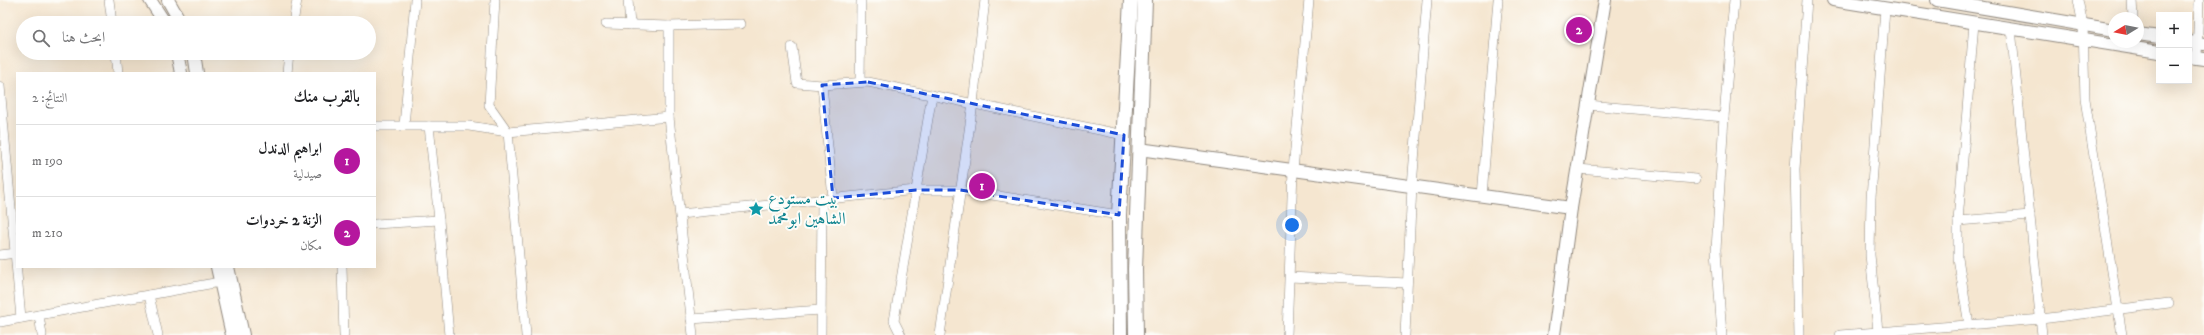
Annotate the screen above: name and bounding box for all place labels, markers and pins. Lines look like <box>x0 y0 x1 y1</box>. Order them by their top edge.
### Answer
pin: 2 <box>1566 15 1592 45</box>
pin: 1 <box>969 171 995 201</box>
place label: بيت مستودع الشاهين ابومحمد <box>768 188 846 230</box>
place icon: بيت مستودع الشاهين ابومحمد <box>747 200 765 218</box>

